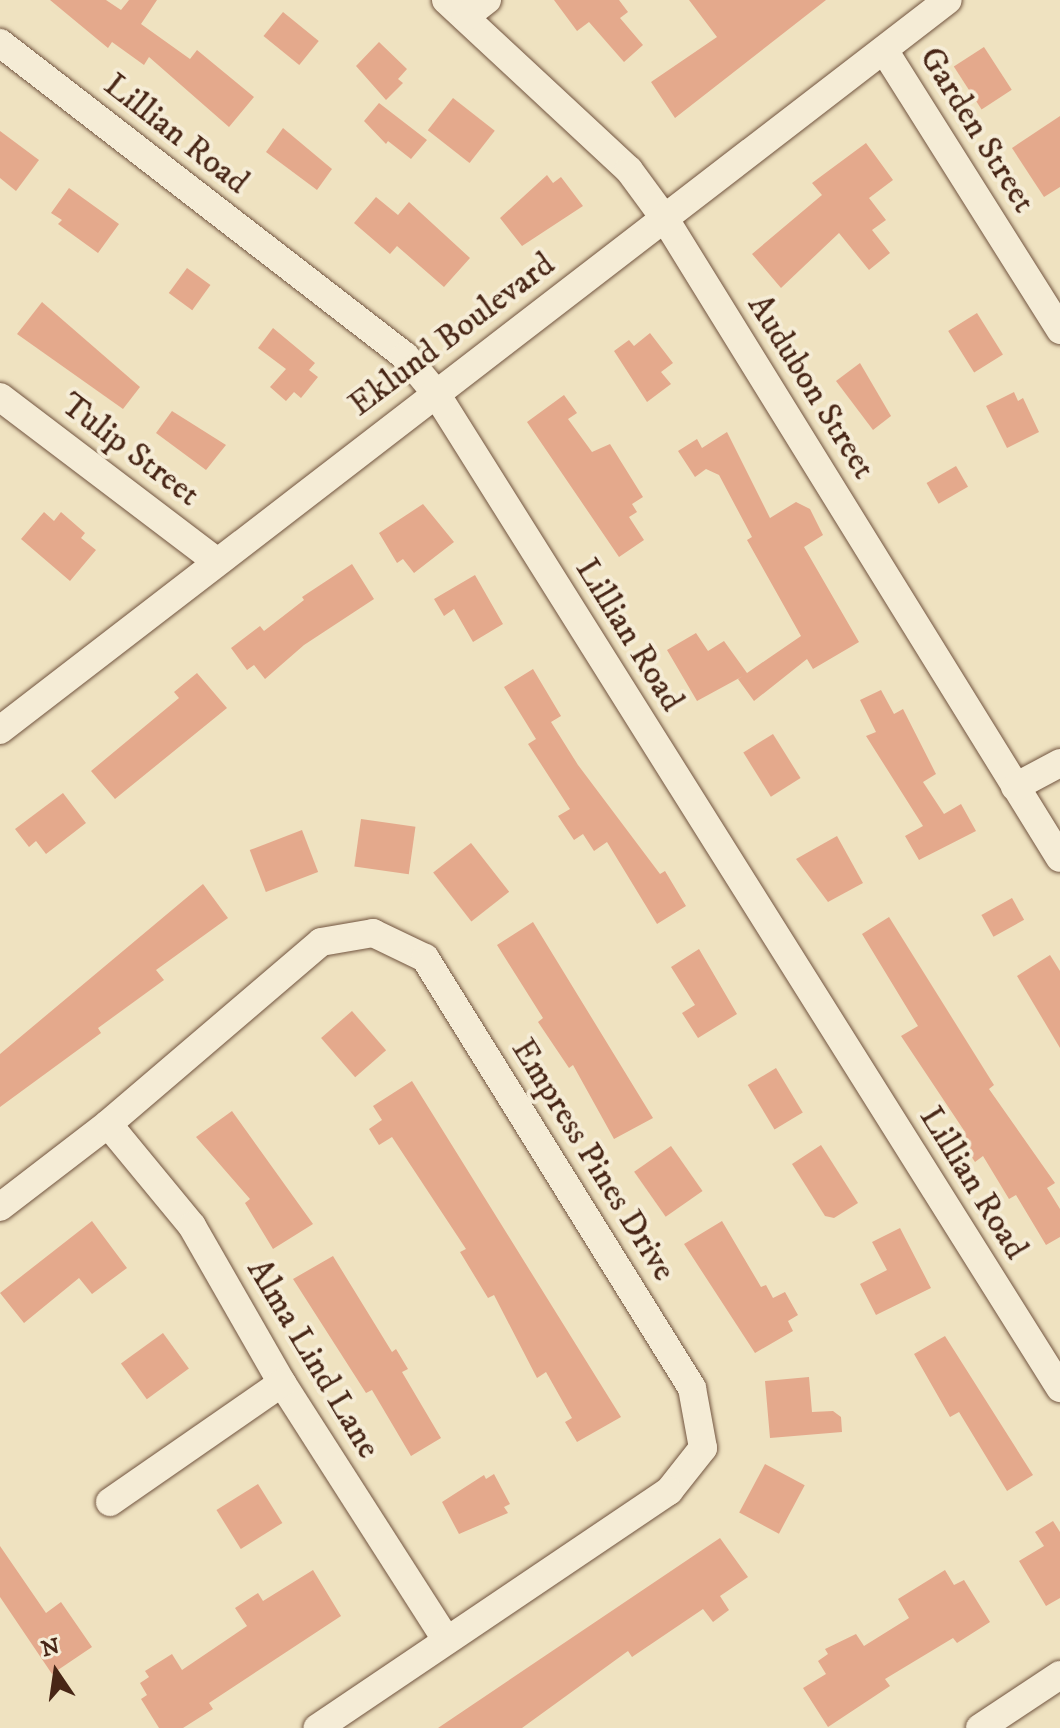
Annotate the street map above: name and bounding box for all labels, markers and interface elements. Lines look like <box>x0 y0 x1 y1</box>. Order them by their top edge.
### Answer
street label: Garden Street <box>910 40 1044 220</box>
street label: Lillian Road <box>96 65 256 203</box>
street label: Eklund Boulevard <box>341 244 563 426</box>
street label: Audubon Street <box>738 287 884 487</box>
street label: Tulip Street <box>52 385 208 515</box>
street label: Lillian Road <box>566 551 692 719</box>
street label: Empress Pines Drive <box>502 1031 684 1289</box>
street label: Lillian Road <box>910 1099 1036 1267</box>
street label: Alma Lind Lane <box>238 1252 388 1466</box>
north arrow <box>16 1632 96 1712</box>
text: N <box>39 1633 62 1663</box>

